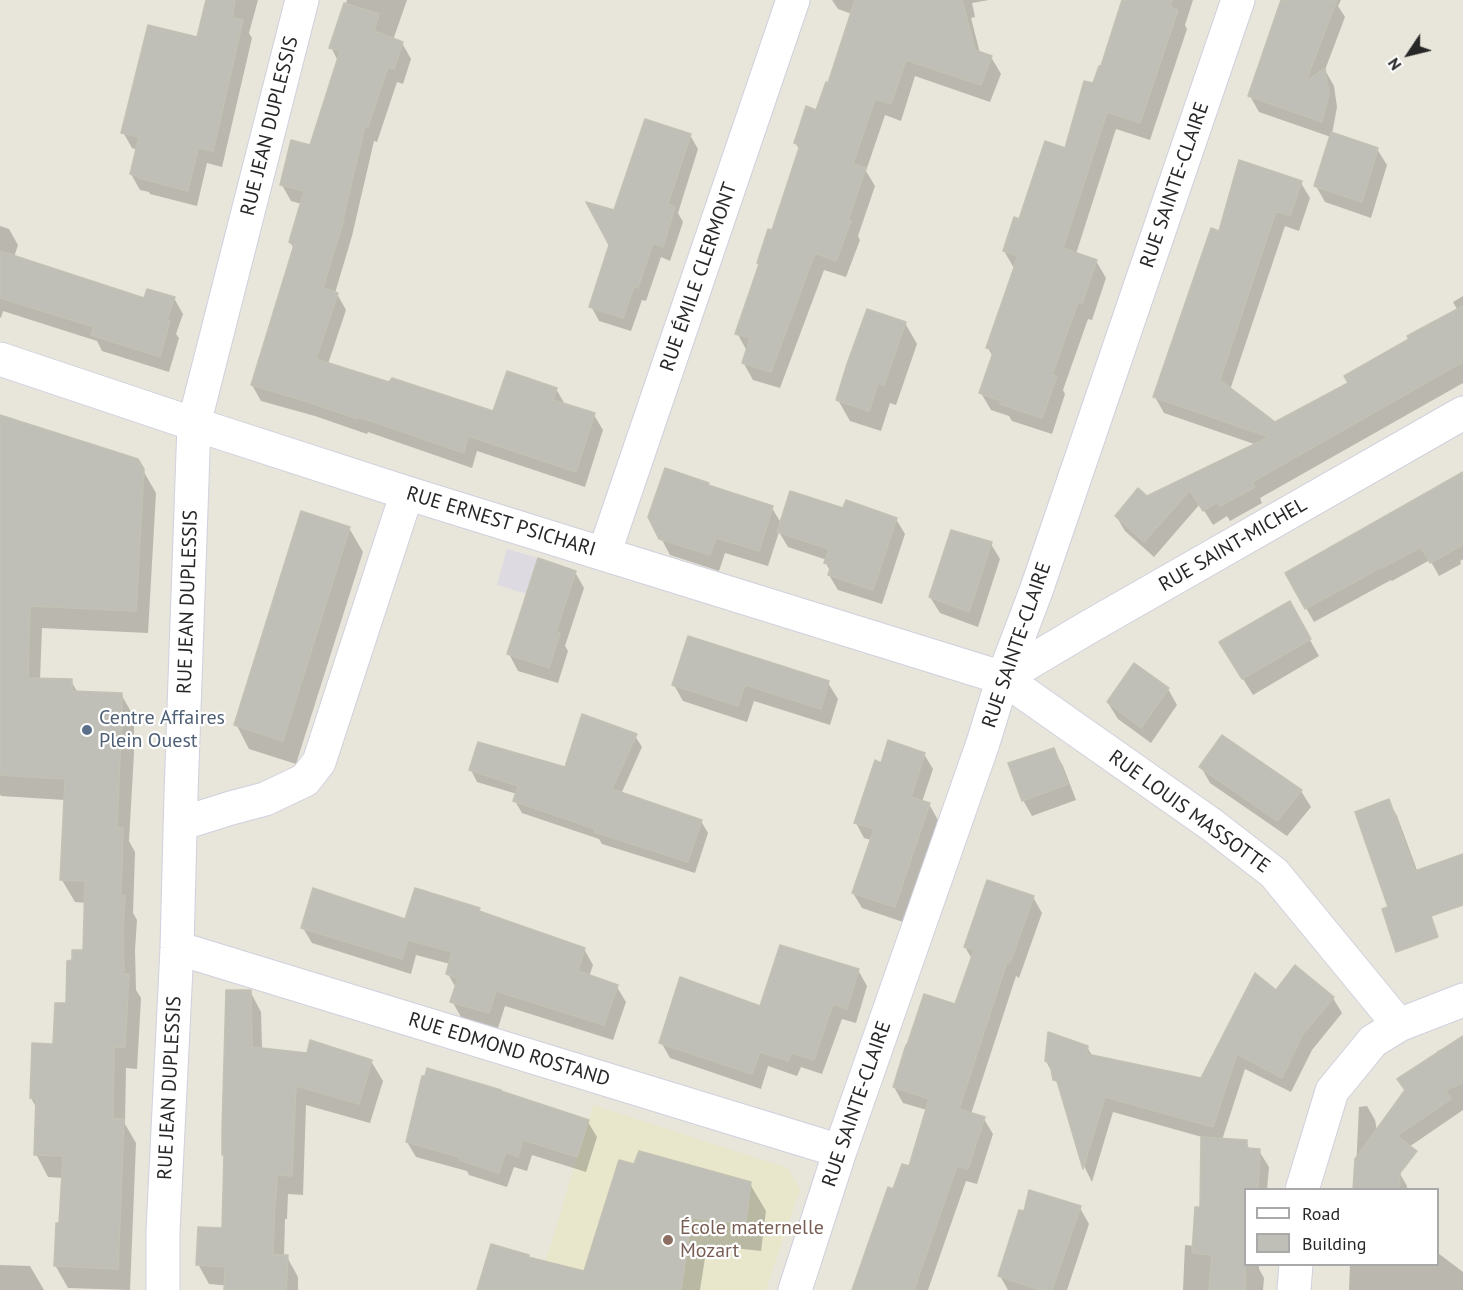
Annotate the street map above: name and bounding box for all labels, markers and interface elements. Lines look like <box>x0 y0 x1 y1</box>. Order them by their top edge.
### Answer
north arrow <box>1379 24 1439 84</box>
street label: RUE JEAN DUPLESSIS <box>236 34 304 218</box>
text: N <box>1383 54 1405 74</box>
street label: RUE SAINTE-CLAIRE <box>1135 99 1215 271</box>
street label: RUE ÉMILE CLERMONT <box>655 179 743 375</box>
street label: RUE ERNEST PSICHARI <box>403 482 599 562</box>
street label: RUE SAINT-MICHEL <box>1155 493 1311 597</box>
street label: RUE JEAN DUPLESSIS <box>173 510 203 694</box>
street label: RUE SAINTE-CLAIRE <box>977 559 1057 731</box>
place label: Centre Affaires Plein Ouest <box>99 706 225 753</box>
marker: Centre Affaires Plein Ouest <box>80 723 94 737</box>
street label: RUE LOUIS MASSOTTE <box>1104 745 1274 879</box>
street label: RUE JEAN DUPLESSIS <box>153 995 187 1181</box>
street label: RUE EDMOND ROSTAND <box>405 1008 613 1092</box>
street label: RUE SAINTE-CLAIRE <box>817 1018 897 1190</box>
legend <box>1244 1188 1439 1266</box>
text: Road <box>1302 1202 1340 1225</box>
place label: École maternelle Mozart <box>680 1216 824 1263</box>
text: Building <box>1302 1232 1366 1255</box>
marker: École maternelle Mozart <box>661 1233 675 1247</box>

